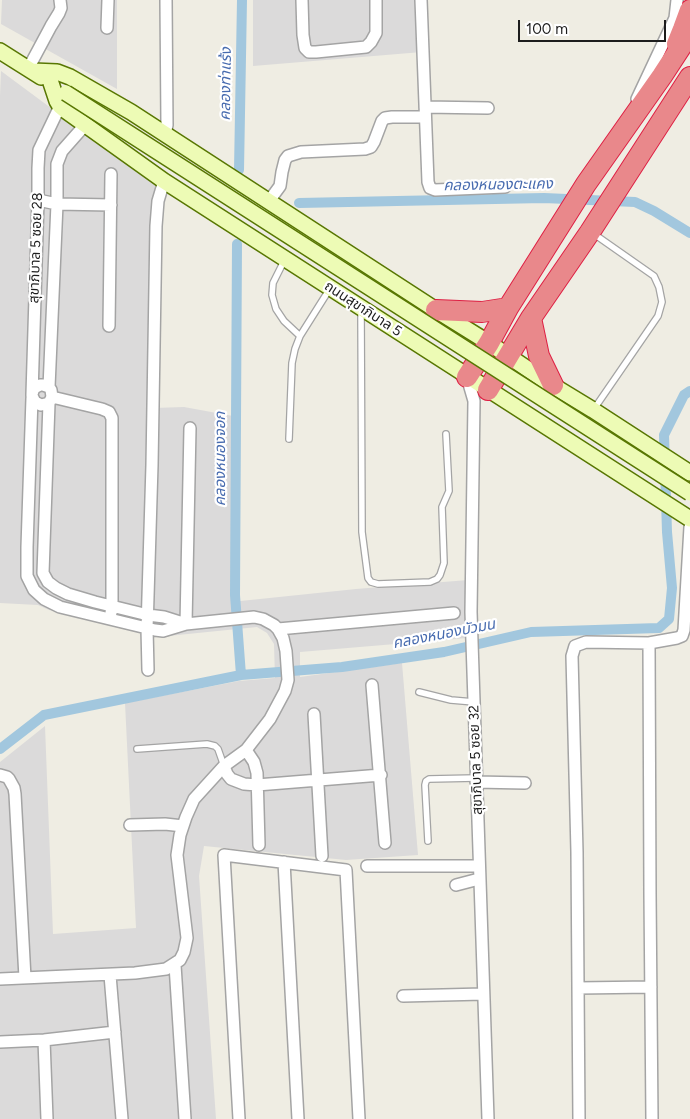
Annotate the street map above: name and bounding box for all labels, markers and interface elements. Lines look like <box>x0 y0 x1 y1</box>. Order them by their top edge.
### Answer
scale bar <box>520 10 668 42</box>
text: 100 m <box>526 20 568 38</box>
water label: คลองท่าแร้ง <box>216 47 236 121</box>
water label: คลองหนองตะแคง <box>443 175 553 195</box>
street label: สุขาภิบาล 5 ซอย 28 <box>26 192 46 304</box>
street label: ถนนสุขาภิบาล 5 <box>321 278 405 340</box>
water label: คลองหนองจอก <box>212 412 230 506</box>
water label: คลองหนองบัวมน <box>391 615 497 653</box>
street label: สุขาภิบาล 5 ซอย 32 <box>466 705 486 815</box>

